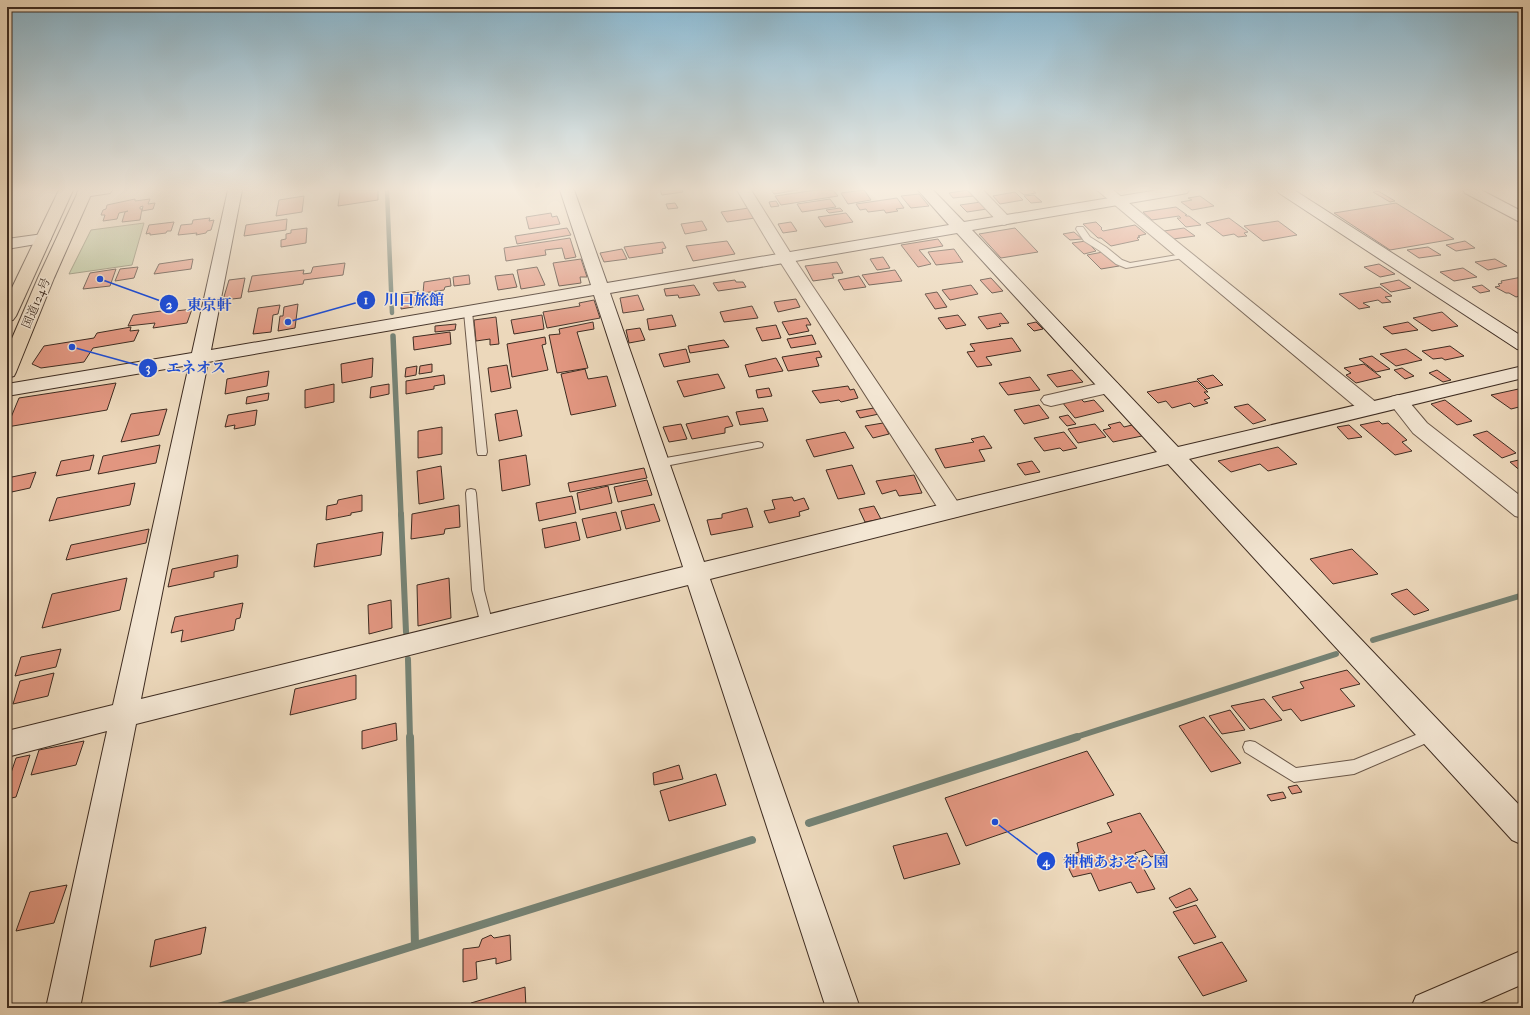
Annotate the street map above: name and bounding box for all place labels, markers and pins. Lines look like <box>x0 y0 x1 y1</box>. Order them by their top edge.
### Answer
callout: 川口旅館 <box>356 286 452 313</box>
callout: 東京軒 <box>159 291 240 318</box>
callout: エネオス <box>138 354 234 381</box>
callout: 神栖あおぞら園 <box>1036 848 1177 875</box>

